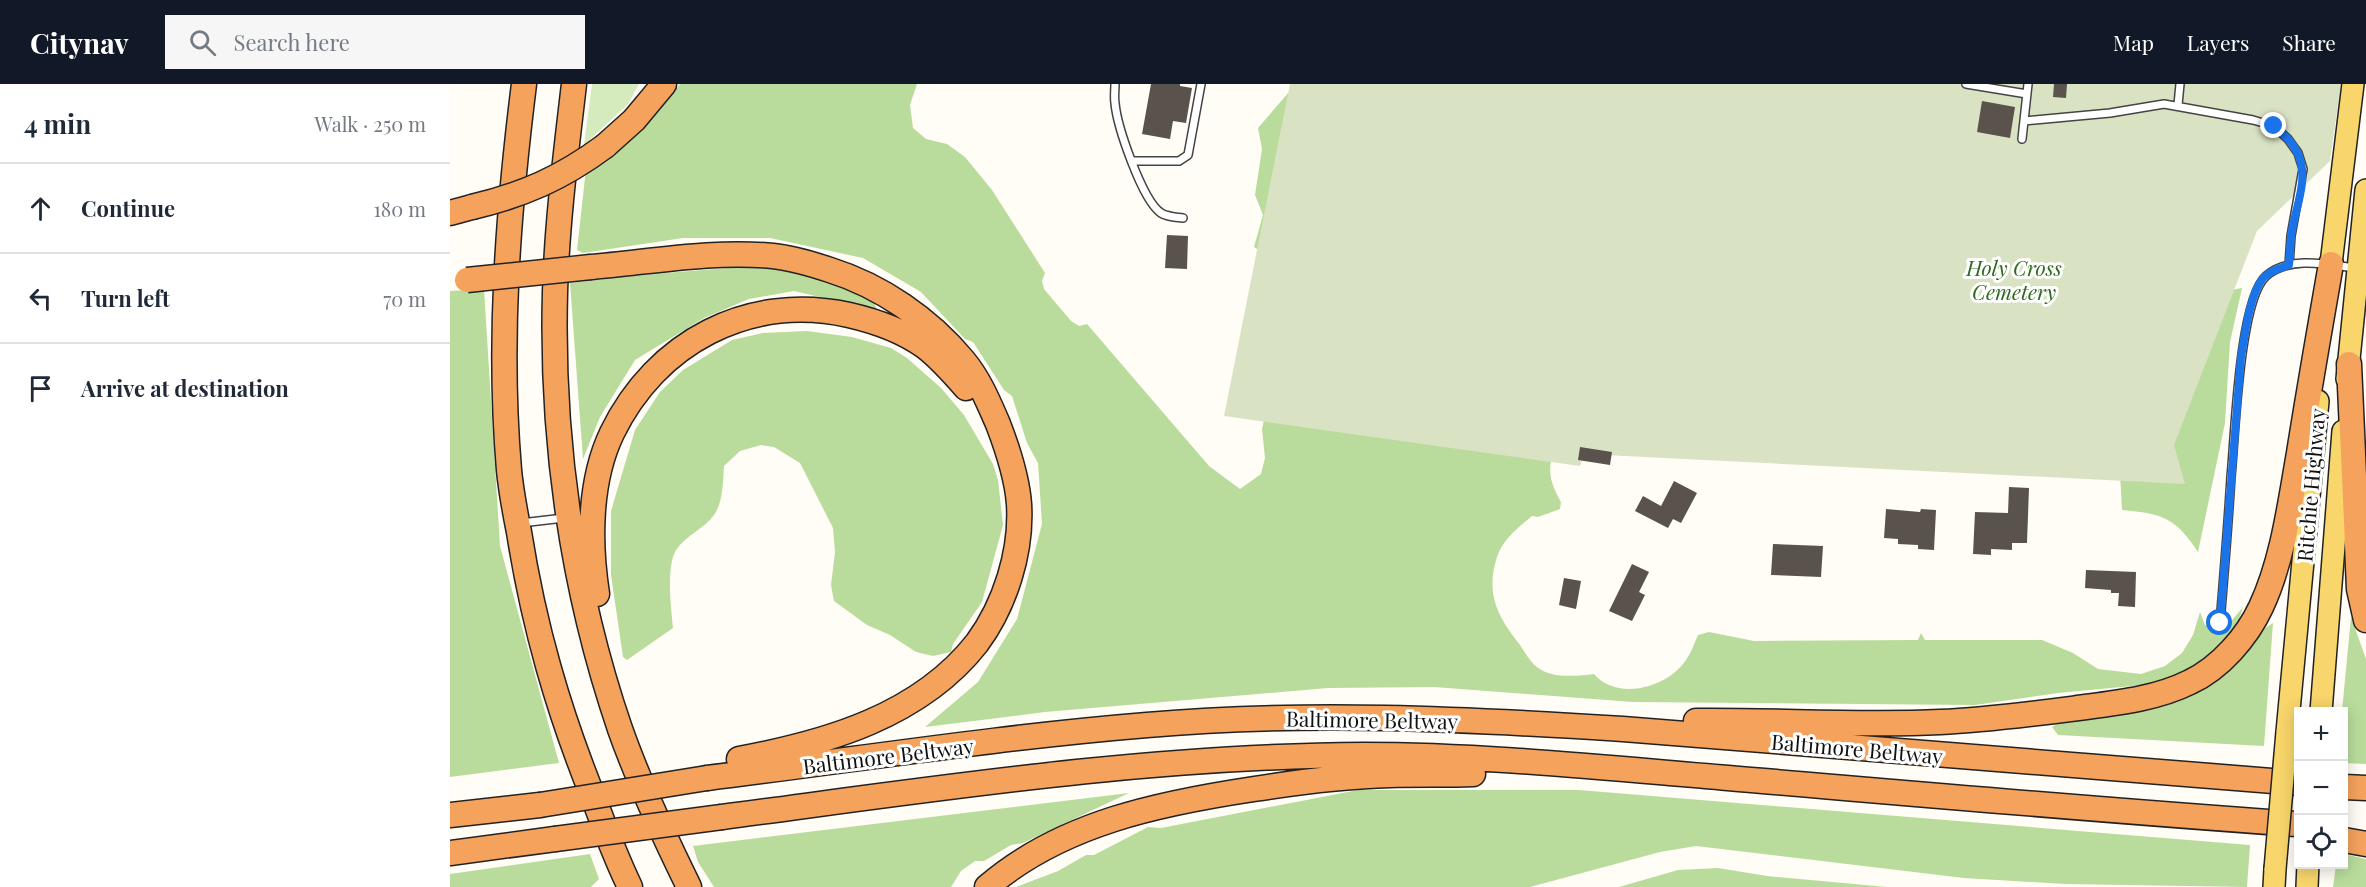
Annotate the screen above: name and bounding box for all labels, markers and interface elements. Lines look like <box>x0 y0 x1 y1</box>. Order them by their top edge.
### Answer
search box <box>165 15 585 69</box>
text: Citynav <box>30 24 129 61</box>
icon: search <box>186 26 219 59</box>
text: Search here <box>234 27 350 57</box>
text: Map <box>2113 28 2154 56</box>
text: Layers <box>2187 28 2249 56</box>
text: Share <box>2282 28 2336 56</box>
text: 4 min <box>24 106 91 141</box>
text: Walk · 250 m <box>315 110 426 137</box>
route end <box>2260 112 2286 138</box>
icon: ahead <box>24 192 57 225</box>
text: Continue <box>81 193 175 223</box>
text: 180 m <box>373 195 426 222</box>
park label: Holy Cross Cemetery <box>1965 253 2062 305</box>
icon: left <box>24 282 57 315</box>
text: Turn left <box>81 283 170 313</box>
text: 70 m <box>383 285 426 312</box>
icon: arrive <box>24 372 57 405</box>
text: Arrive at destination <box>81 373 289 403</box>
street label: Ritchie Highway <box>2289 407 2331 563</box>
route start <box>2206 609 2232 635</box>
street label: Baltimore Beltway <box>1286 703 1459 735</box>
map controls <box>2294 707 2348 869</box>
button: + <box>2294 707 2348 761</box>
street label: Baltimore Beltway <box>1770 727 1944 769</box>
street label: Baltimore Beltway <box>801 731 976 779</box>
button: − <box>2294 761 2348 815</box>
button: locate <box>2294 815 2348 869</box>

